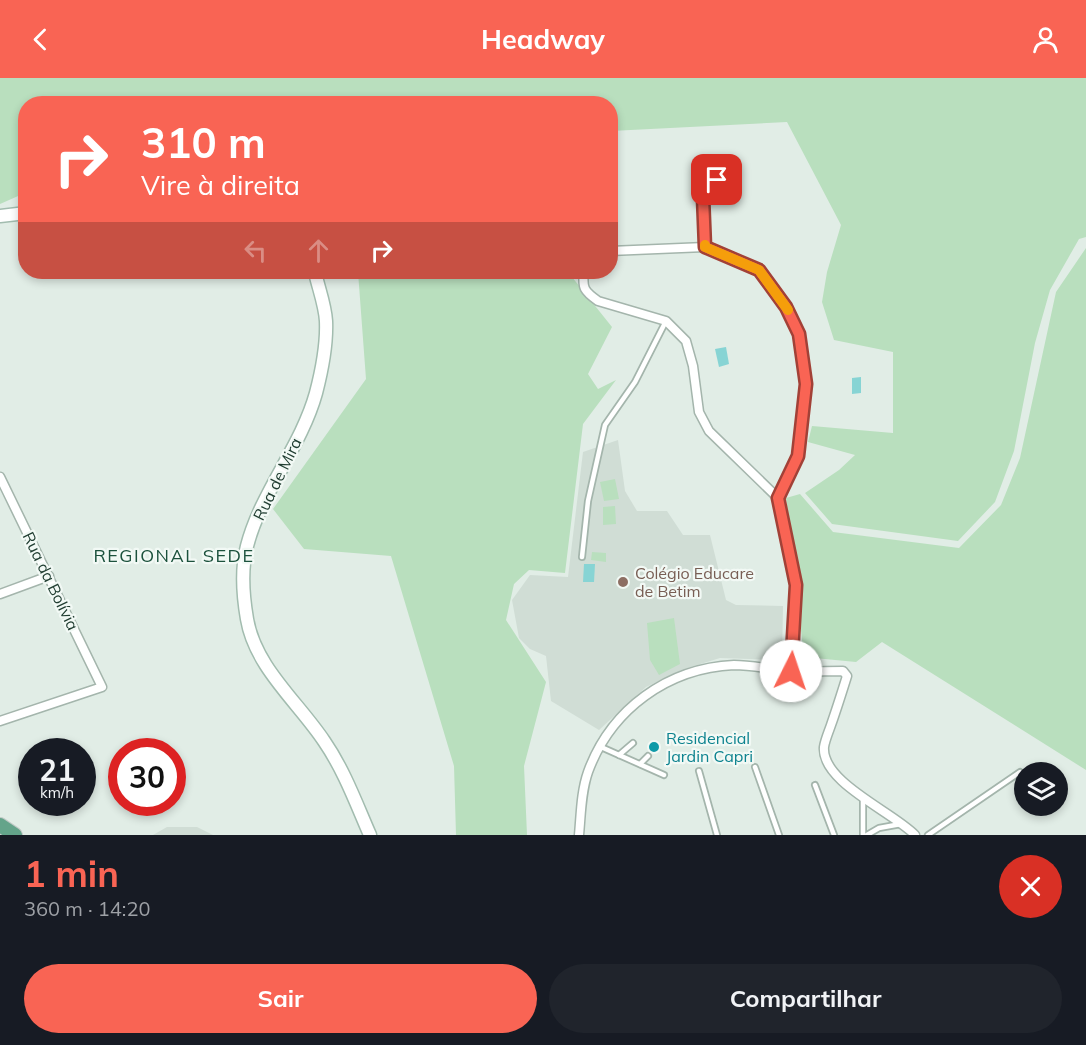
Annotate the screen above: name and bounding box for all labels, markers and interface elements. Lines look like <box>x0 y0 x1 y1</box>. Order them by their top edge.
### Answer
text: Headway <box>481 22 605 56</box>
icon: back <box>24 23 57 56</box>
icon: person <box>1029 23 1062 56</box>
text: 310 m <box>141 116 266 169</box>
icon: right <box>42 120 120 198</box>
pin <box>691 154 742 205</box>
icon: arrive <box>700 163 733 196</box>
text: Vire à direita <box>141 168 300 202</box>
icon: left <box>239 234 272 267</box>
icon: ahead <box>302 234 335 267</box>
icon: right <box>365 234 398 267</box>
street label: Rua de Mira <box>248 434 306 524</box>
street label: Rua da Bolívia <box>19 529 83 633</box>
district label: REGIONAL SEDE <box>93 544 255 567</box>
place label: Colégio Educare de Betim <box>635 563 754 601</box>
marker: Colégio Educare de Betim <box>616 575 630 589</box>
position arrow <box>759 639 823 703</box>
place label: Residencial Jardin Capri <box>666 728 753 766</box>
speed limit sign: 30 <box>108 738 186 816</box>
marker: Residencial Jardin Capri <box>647 740 661 754</box>
text: 21 <box>39 751 75 789</box>
map controls <box>1014 762 1068 816</box>
button: layers <box>1014 762 1068 816</box>
text: km/h <box>40 783 74 802</box>
text: 1 min <box>24 851 119 896</box>
button: close <box>999 855 1062 918</box>
text: 360 m · 14:20 <box>24 896 150 921</box>
button: Sair <box>24 964 537 1033</box>
button: Compartilhar <box>549 964 1062 1033</box>

